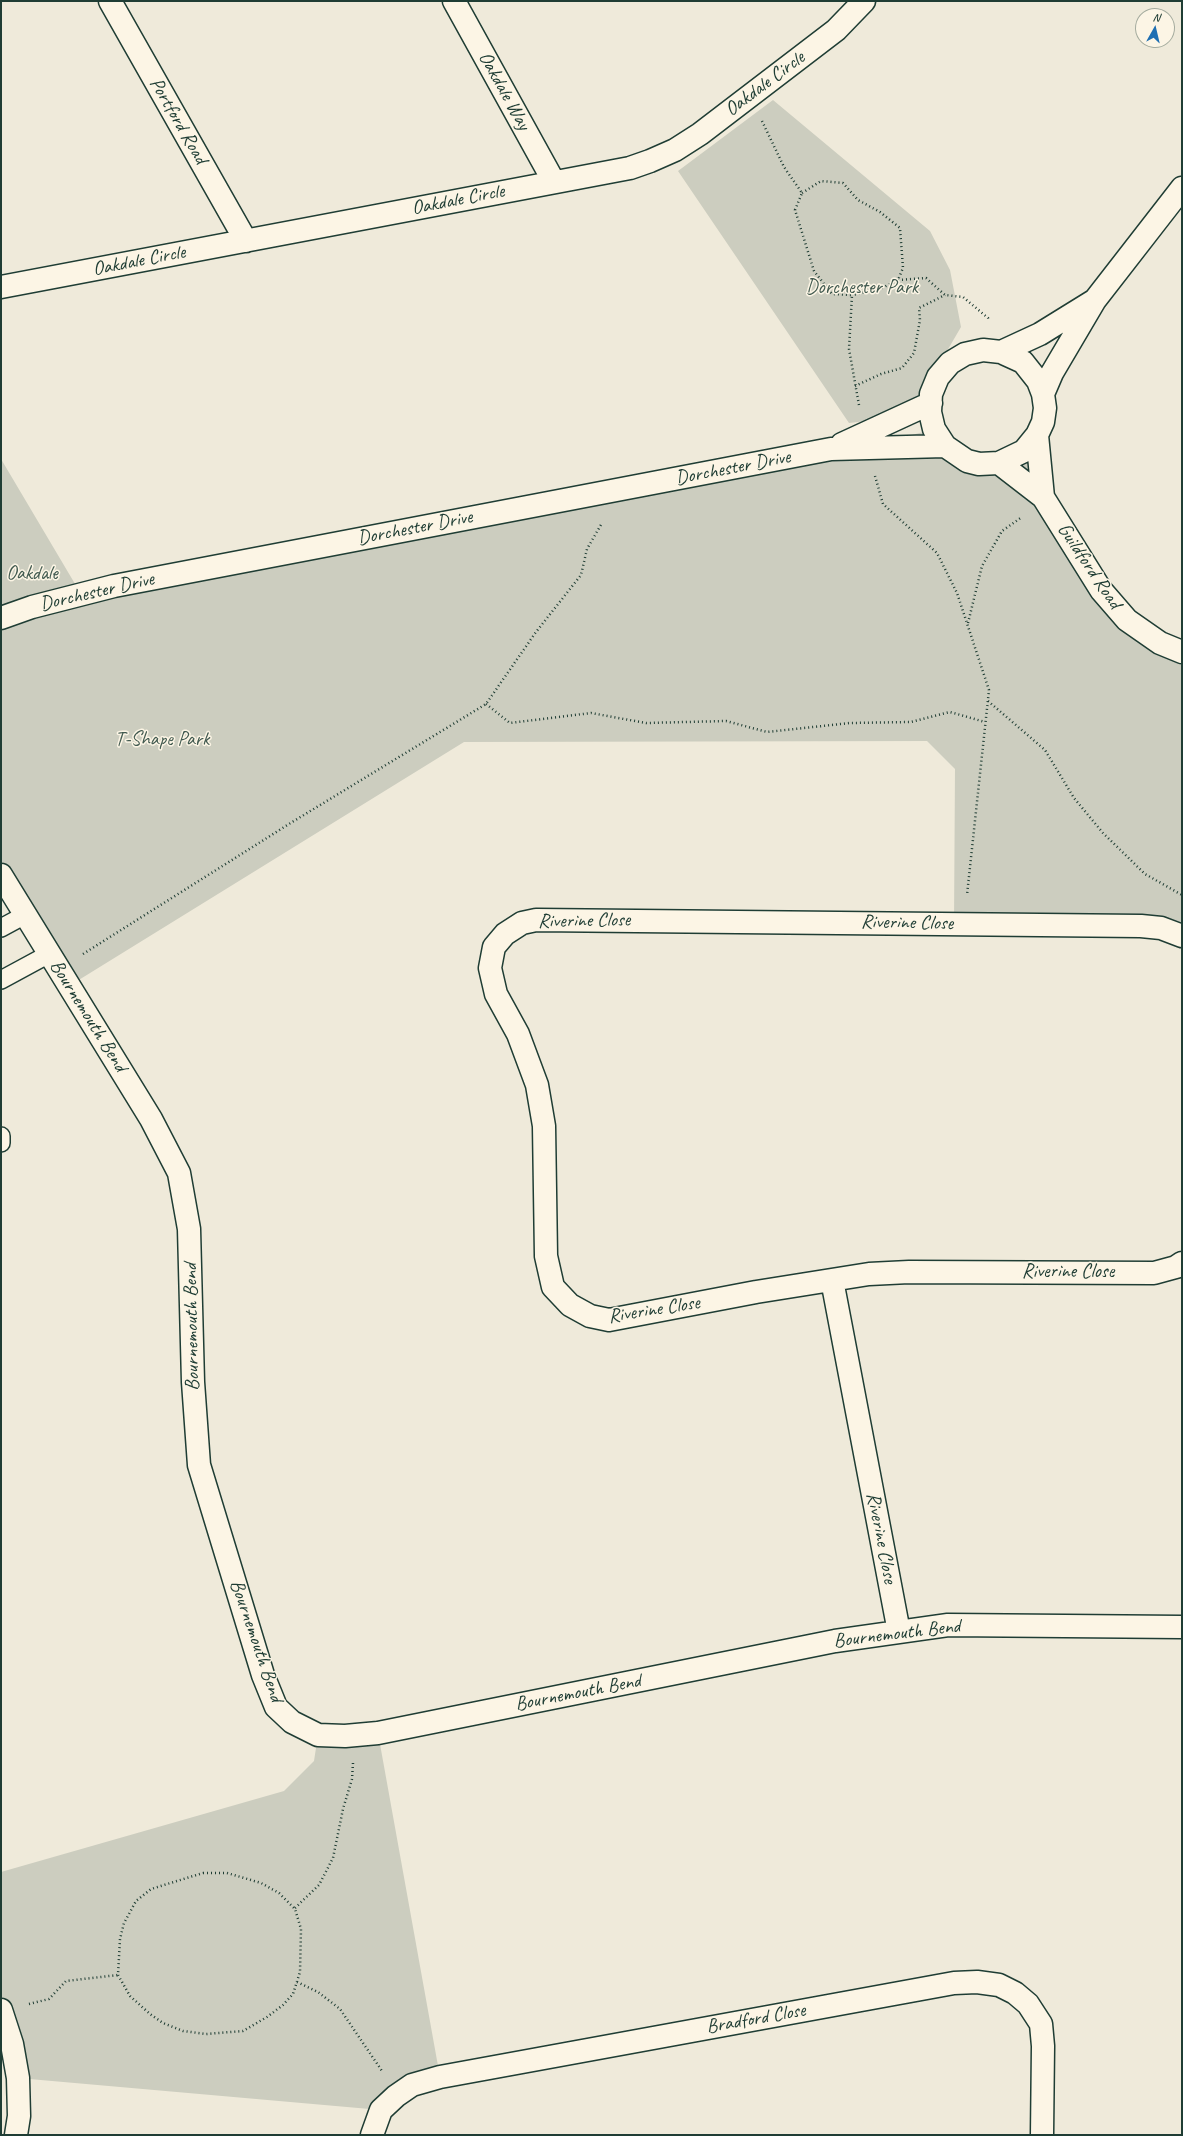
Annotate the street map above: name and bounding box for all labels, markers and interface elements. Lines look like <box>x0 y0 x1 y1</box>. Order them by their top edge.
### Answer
north arrow <box>1135 8 1175 48</box>
text: N <box>1152 10 1161 25</box>
street label: Oakdale Circle <box>720 46 810 122</box>
street label: Oakdale Way <box>473 48 535 134</box>
street label: Portford Road <box>144 74 212 168</box>
street label: Oakdale Circle <box>410 179 506 221</box>
street label: Oakdale Circle <box>91 240 187 282</box>
park label: Dorchester Park <box>806 276 918 300</box>
street label: Dorchester Drive <box>674 445 792 491</box>
street label: Dorchester Drive <box>356 505 474 551</box>
street label: Guildford Road <box>1052 519 1126 613</box>
park label: Oakdale <box>6 562 58 586</box>
street label: Dorchester Drive <box>38 567 156 617</box>
park label: T-Shape Park <box>115 728 209 752</box>
street label: Riverine Close <box>538 908 630 934</box>
street label: Riverine Close <box>861 910 953 936</box>
street label: Bournemouth Bend <box>44 956 132 1076</box>
street label: Riverine Close <box>1022 1260 1114 1284</box>
street label: Bournemouth Bend <box>179 1263 205 1391</box>
street label: Riverine Close <box>607 1291 701 1329</box>
street label: Riverine Close <box>860 1490 902 1586</box>
street label: Bournemouth Bend <box>224 1577 288 1705</box>
street label: Bournemouth Bend <box>832 1614 962 1654</box>
street label: Bournemouth Bend <box>513 1669 643 1717</box>
street label: Bradford Close <box>705 1998 807 2040</box>

